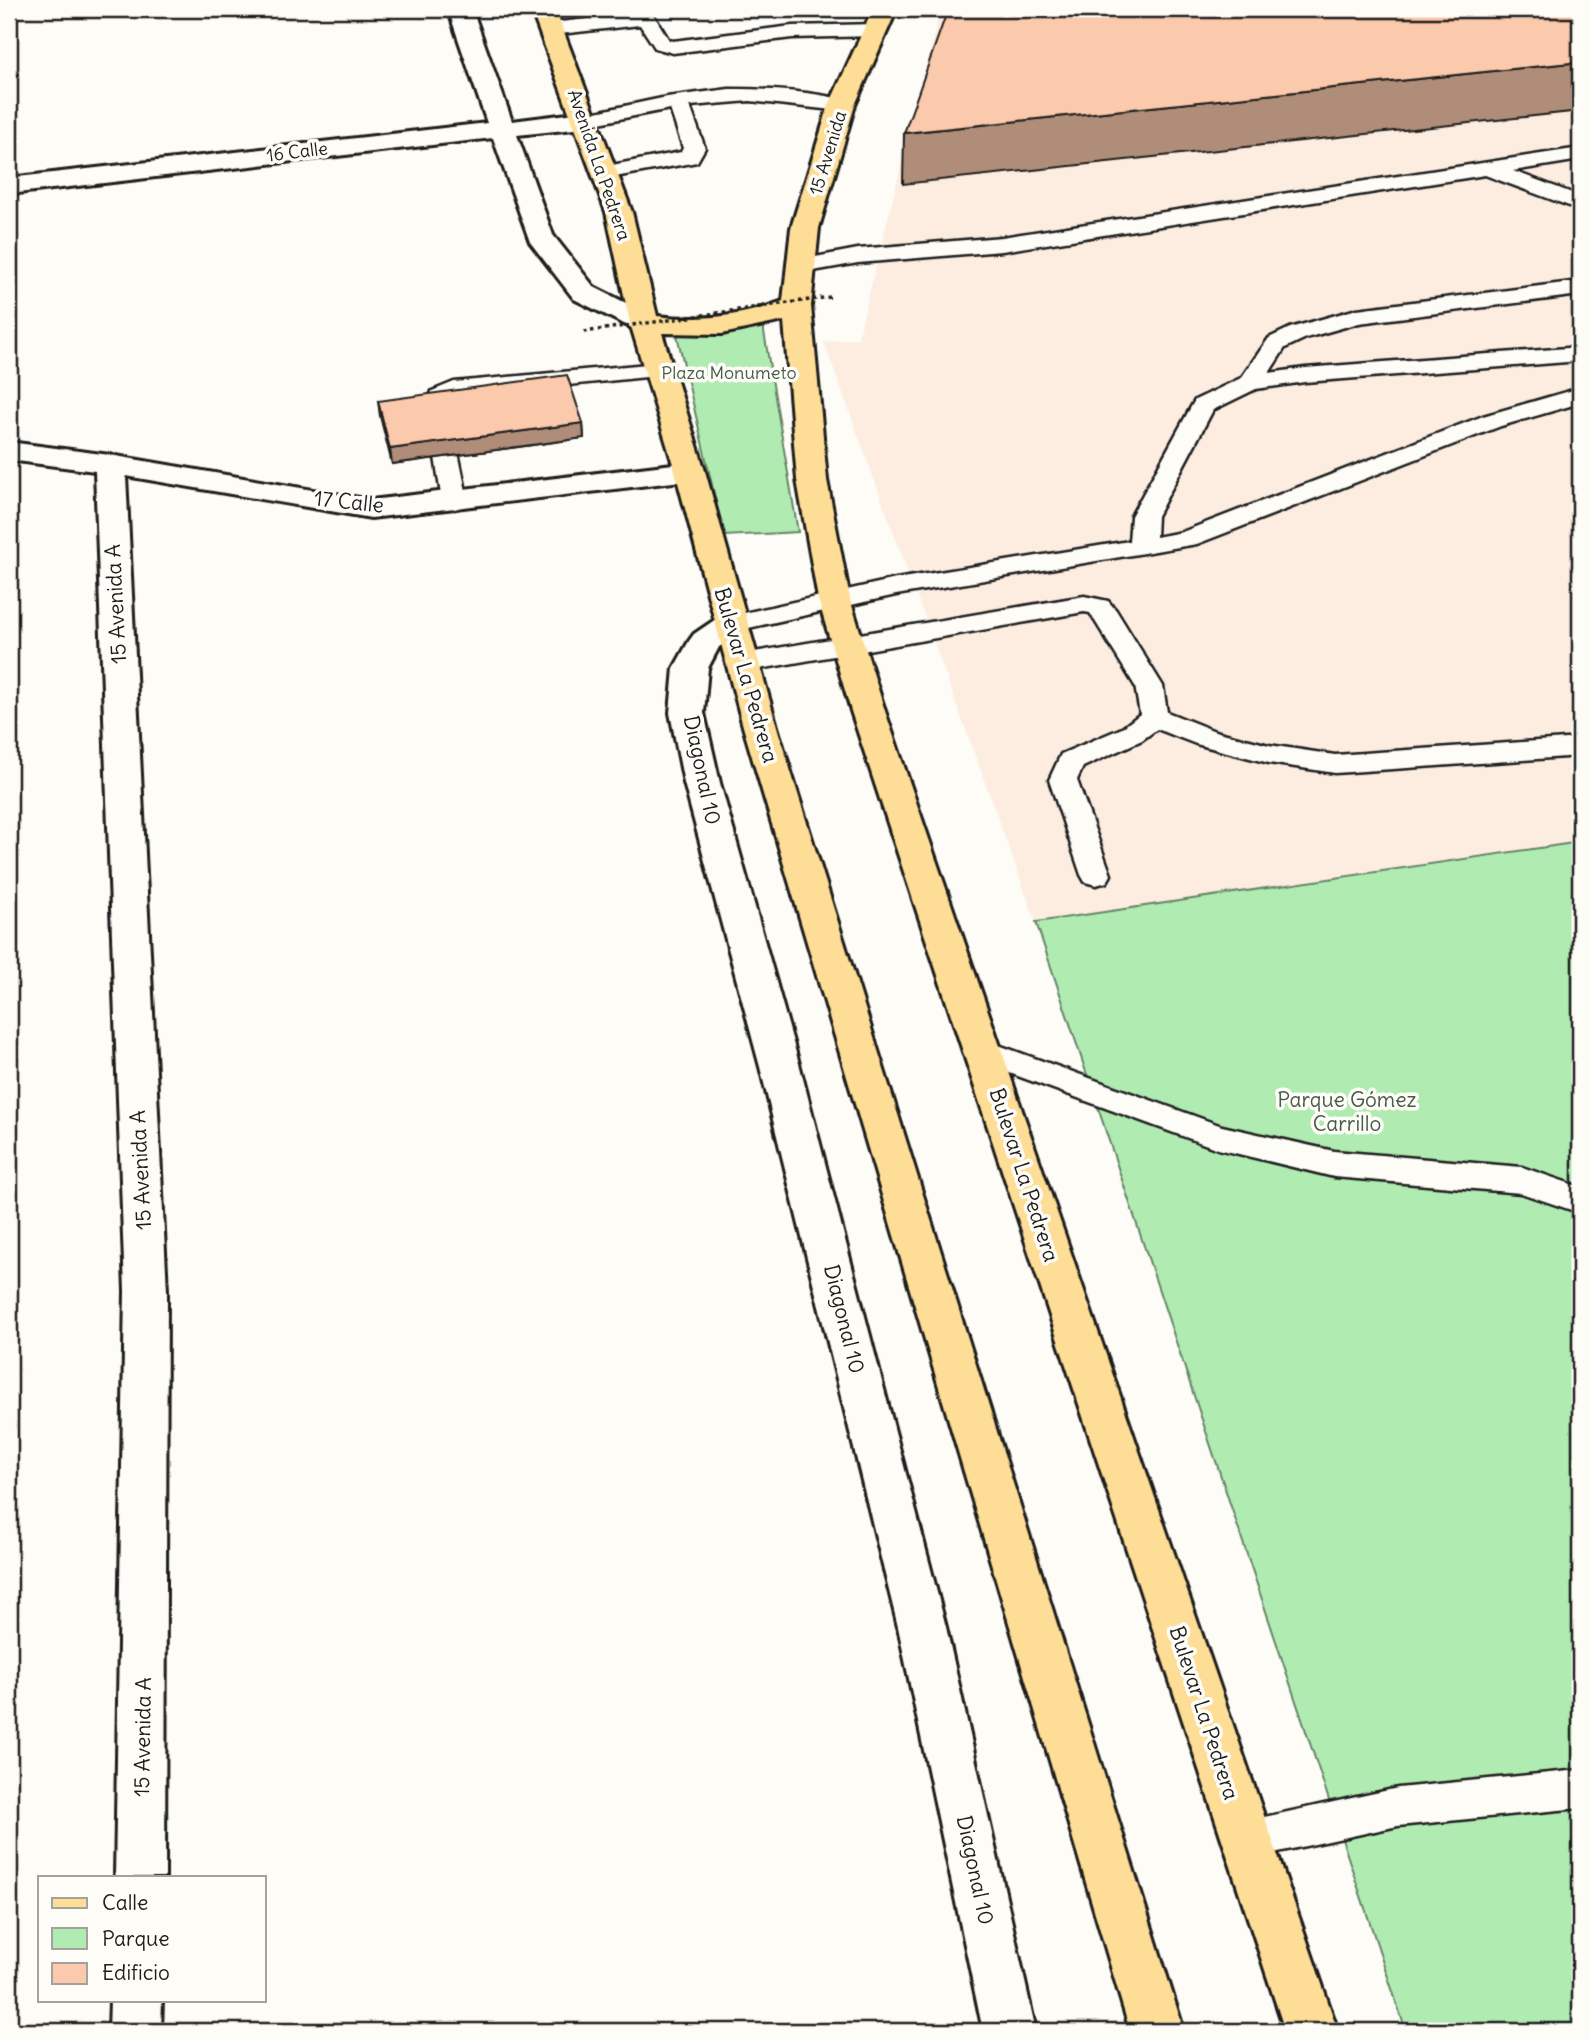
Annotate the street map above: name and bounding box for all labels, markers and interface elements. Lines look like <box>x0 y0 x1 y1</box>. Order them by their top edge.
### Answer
street label: Avenida La Pedrera <box>563 86 636 243</box>
street label: 15 Avenida <box>804 108 851 198</box>
street label: 16 Calle <box>265 136 329 167</box>
park label: Plaza Monumeto <box>661 361 797 384</box>
street label: 17 Calle <box>313 484 385 519</box>
street label: 15 Avenida A <box>99 543 132 665</box>
street label: Bulevar La Pedrera <box>709 584 784 766</box>
street label: Diagonal 10 <box>678 713 727 827</box>
street label: Bulevar La Pedrera <box>984 1085 1065 1265</box>
park label: Parque Gómez Carrillo <box>1277 1086 1417 1137</box>
street label: 15 Avenida A <box>124 1109 157 1231</box>
street label: Diagonal 10 <box>818 1262 871 1376</box>
street label: Bulevar La Pedrera <box>1164 1623 1245 1803</box>
street label: 15 Avenida A <box>128 1677 157 1797</box>
street label: Diagonal 10 <box>951 1813 1000 1927</box>
legend <box>38 1876 266 2002</box>
text: Calle <box>102 1889 148 1916</box>
text: Parque <box>102 1925 170 1952</box>
text: Edificio <box>102 1959 170 1986</box>

